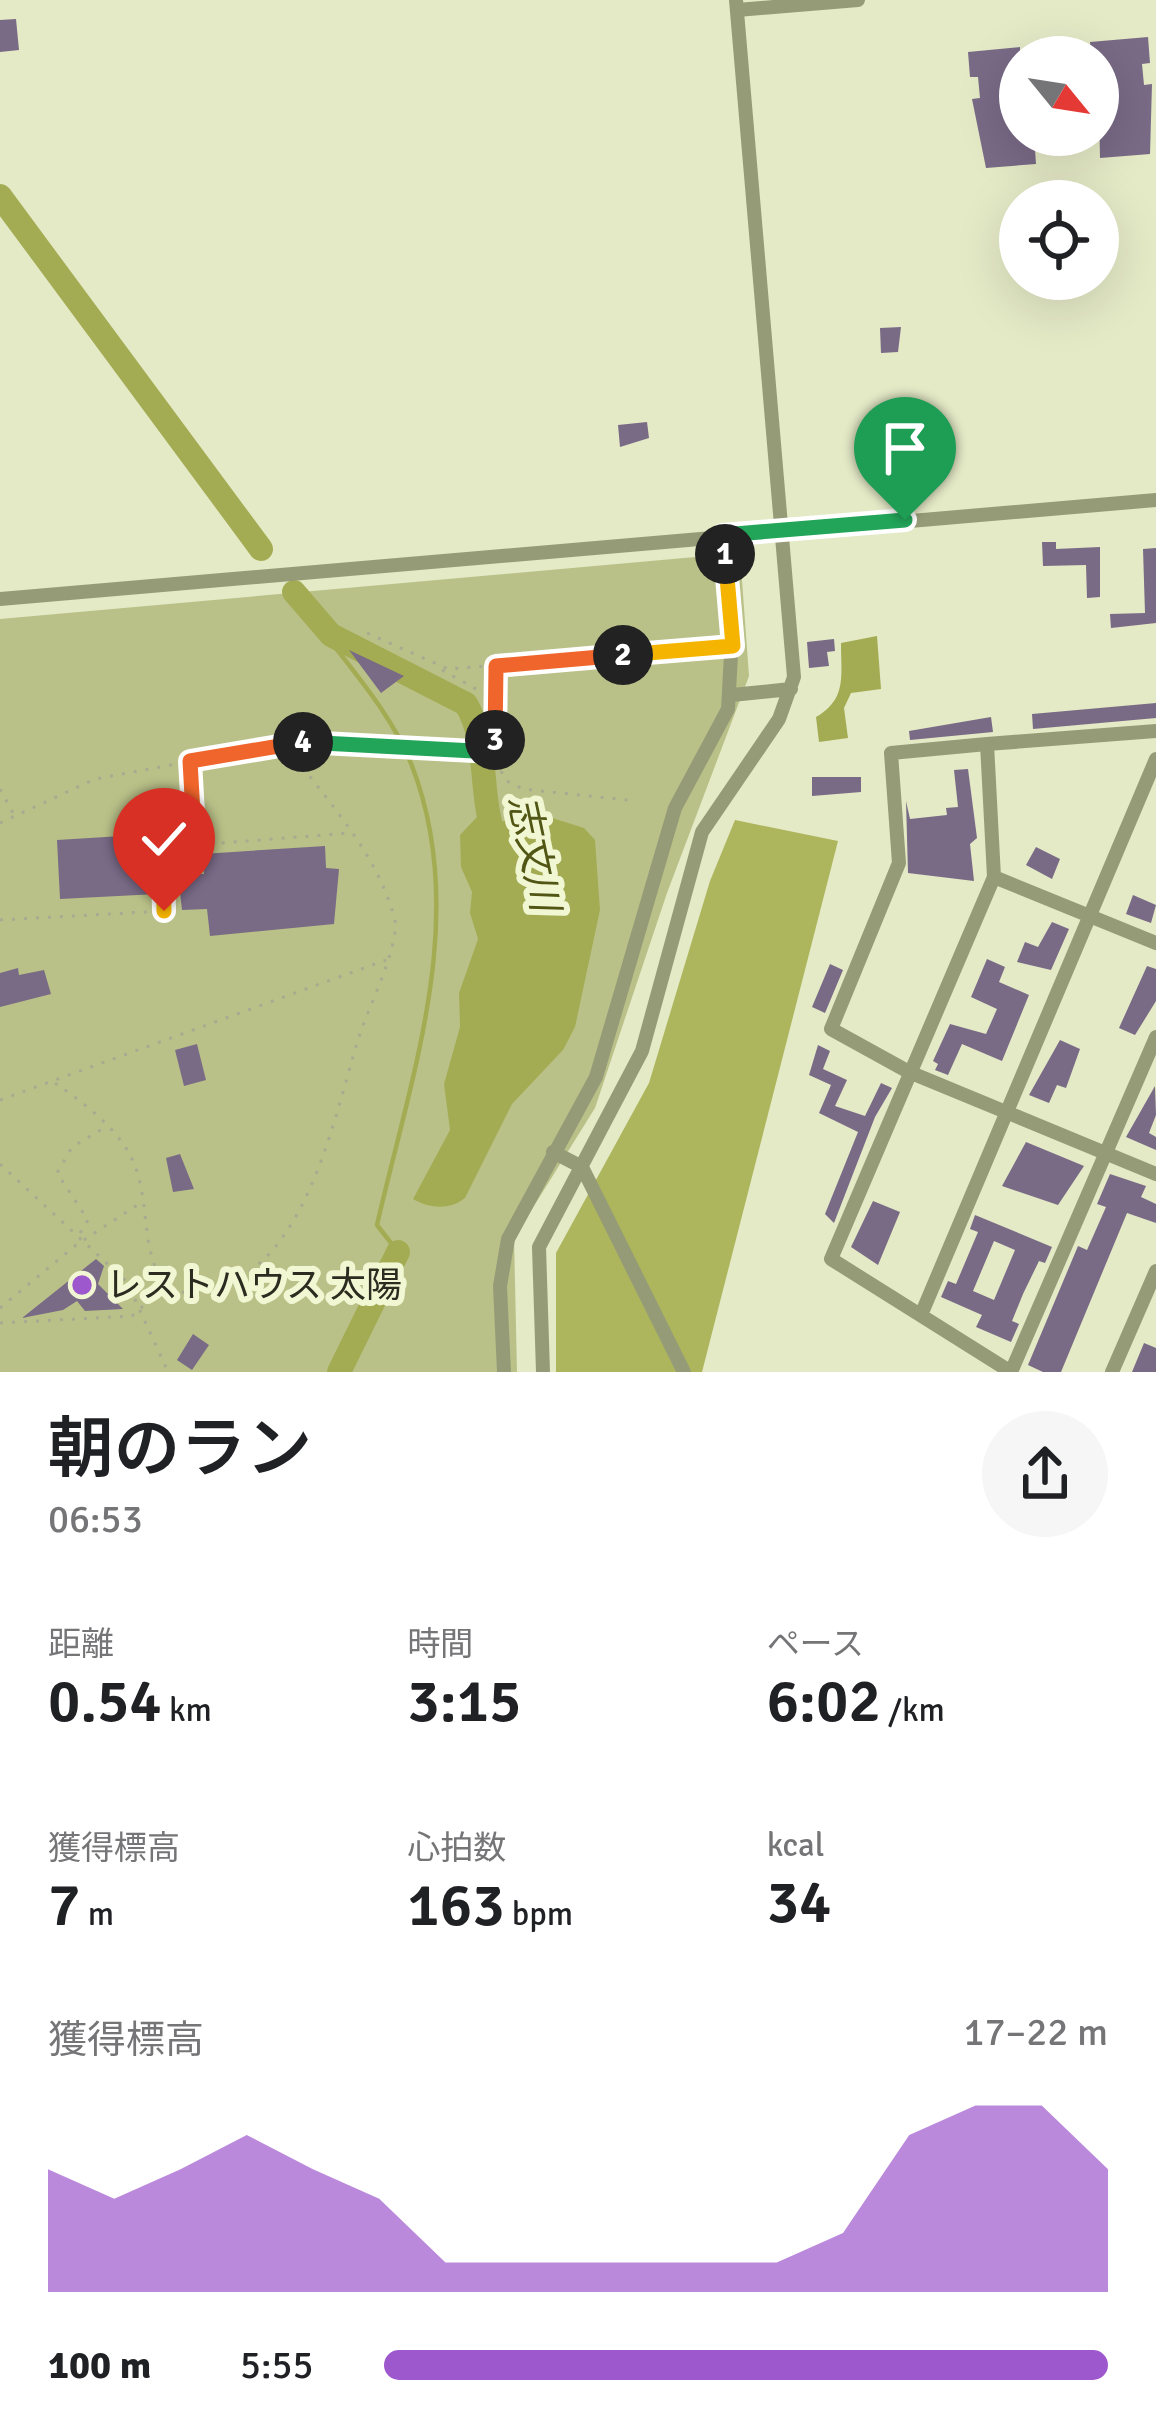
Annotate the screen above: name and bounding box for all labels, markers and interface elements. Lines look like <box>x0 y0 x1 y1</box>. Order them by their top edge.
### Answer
north arrow <box>999 36 1119 156</box>
map controls <box>999 36 1119 300</box>
button: locate <box>999 180 1119 300</box>
pin <box>854 397 956 520</box>
icon: arrive <box>872 415 938 481</box>
pin: 1 <box>695 524 755 584</box>
text: 1 <box>716 533 734 574</box>
pin: 2 <box>593 625 653 685</box>
text: 2 <box>614 634 632 675</box>
pin: 3 <box>465 710 525 770</box>
pin: 4 <box>273 712 333 772</box>
text: 3 <box>486 719 504 760</box>
text: 4 <box>294 721 312 762</box>
pin <box>113 788 215 911</box>
water label: 志文川 <box>498 791 570 919</box>
icon: check <box>131 806 197 872</box>
place label: レストハウス 太陽 <box>106 1263 402 1308</box>
marker: レストハウス 太陽 <box>69 1272 95 1298</box>
text: 朝のラン <box>48 1409 312 1490</box>
button: share <box>982 1411 1108 1537</box>
text: 06:53 <box>48 1495 143 1543</box>
text: 距離 <box>48 1624 114 1665</box>
text: 時間 <box>407 1624 473 1665</box>
text: ペース <box>767 1624 864 1665</box>
text: 0.54 <box>48 1665 162 1739</box>
text: 3:15 <box>407 1665 521 1739</box>
text: 6:02 <box>767 1665 881 1739</box>
text: km <box>162 1690 212 1731</box>
text: /km <box>881 1690 945 1731</box>
text: kcal <box>767 1825 825 1866</box>
text: 獲得標高 <box>48 1828 180 1869</box>
text: 心拍数 <box>407 1828 506 1869</box>
text: 34 <box>767 1866 831 1940</box>
text: 7 <box>48 1869 80 1943</box>
text: 163 <box>407 1869 505 1943</box>
text: m <box>80 1894 114 1935</box>
text: bpm <box>505 1894 573 1935</box>
text: 17–22 m <box>963 2008 1108 2056</box>
text: 獲得標高 <box>48 2016 204 2064</box>
text: 100 m <box>48 2341 151 2389</box>
text: 5:55 <box>240 2341 314 2389</box>

